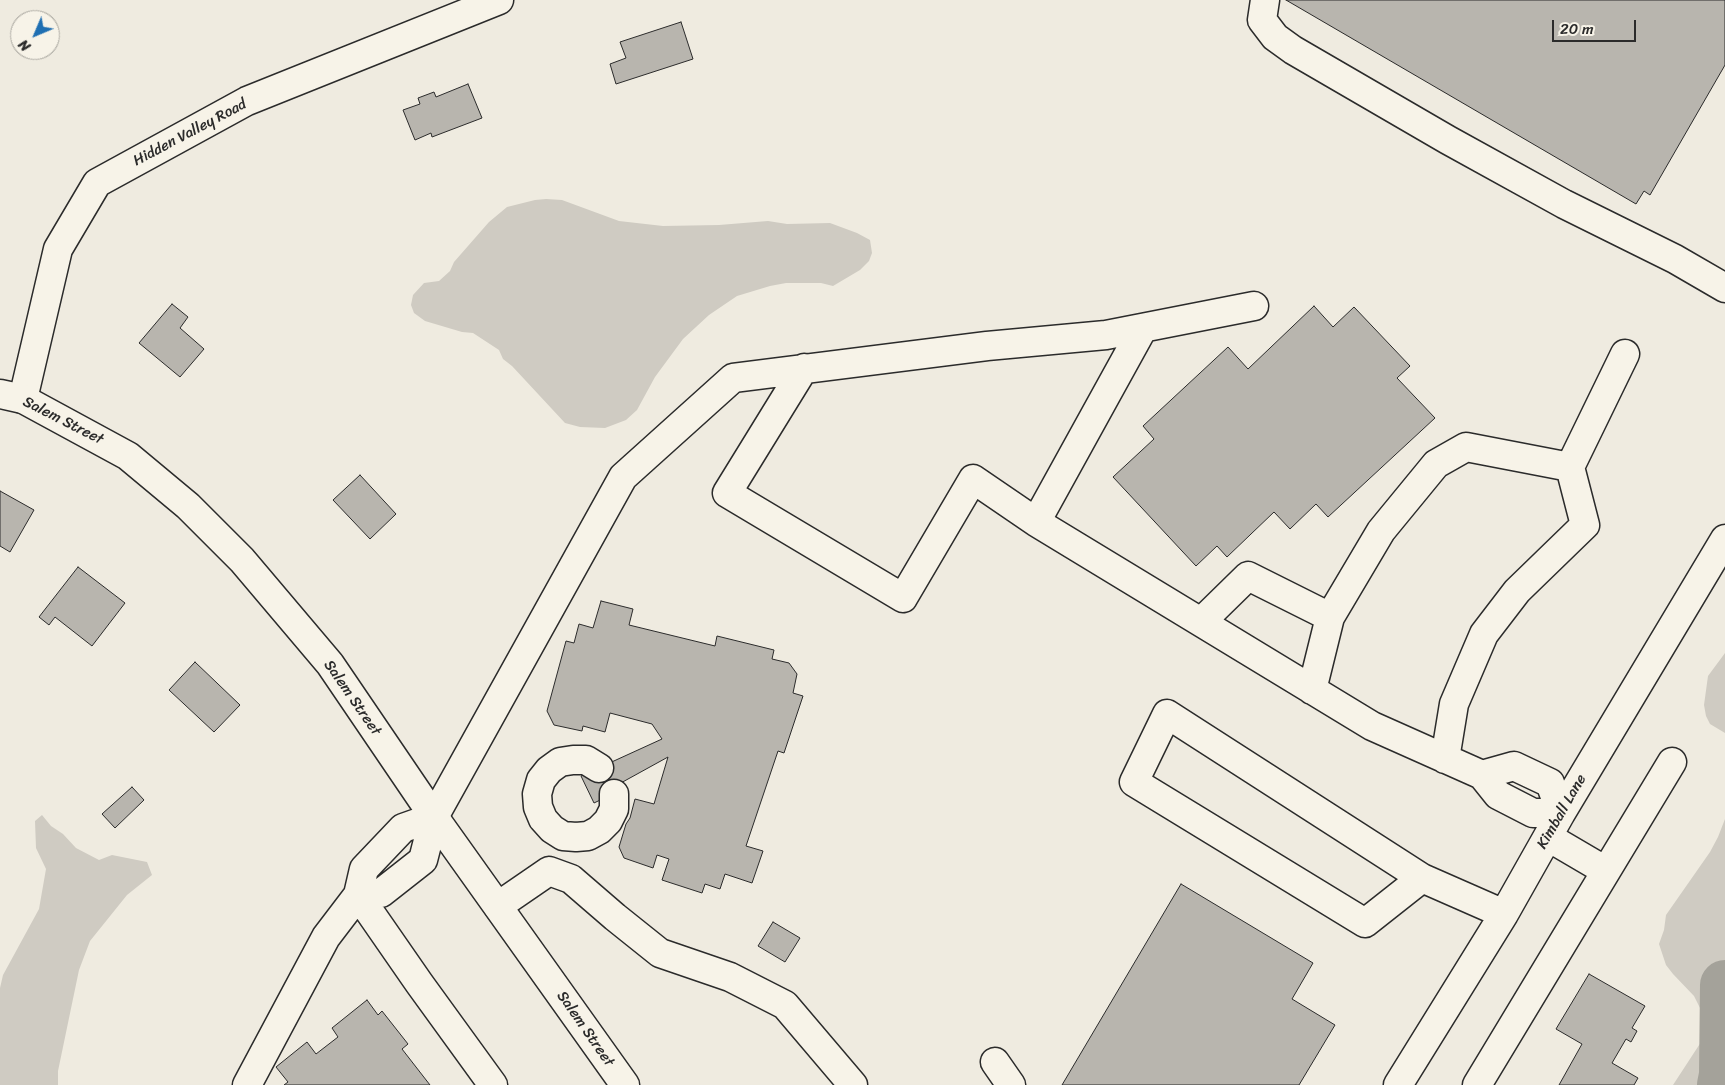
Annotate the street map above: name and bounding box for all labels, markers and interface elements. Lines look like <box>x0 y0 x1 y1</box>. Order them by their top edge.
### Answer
north arrow <box>10 10 60 60</box>
scale bar <box>1555 10 1639 42</box>
text: 20 m <box>1560 16 1594 42</box>
text: N <box>12 33 37 58</box>
street label: Hidden Valley Road <box>130 96 250 170</box>
street label: Salem Street <box>20 393 106 449</box>
street label: Salem Street <box>319 657 385 739</box>
street label: Kimball Lane <box>1533 772 1591 852</box>
street label: Salem Street <box>552 988 618 1070</box>

